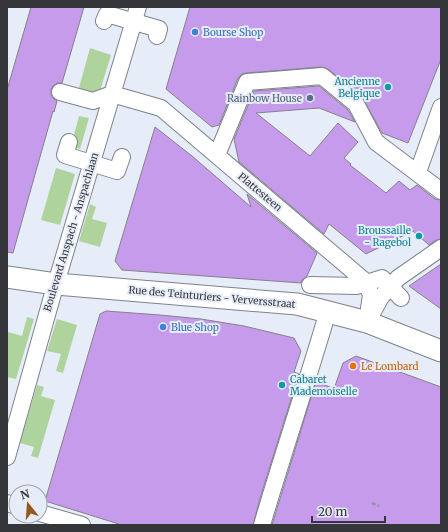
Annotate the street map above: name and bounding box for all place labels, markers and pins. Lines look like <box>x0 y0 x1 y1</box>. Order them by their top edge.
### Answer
place label: Bourse Shop <box>203 26 263 39</box>
marker: Bourse Shop <box>190 27 200 37</box>
place label: Ancienne Belgique <box>333 75 380 100</box>
marker: Ancienne Belgique <box>383 82 393 92</box>
place label: Rainbow House <box>227 92 302 105</box>
marker: Rainbow House <box>305 93 315 103</box>
place label: Broussaille - Ragebol <box>358 224 411 249</box>
marker: Broussaille - Ragebol <box>414 231 424 241</box>
place label: Blue Shop <box>171 321 219 334</box>
marker: Blue Shop <box>158 322 168 332</box>
place label: Le Lombard <box>361 360 419 373</box>
marker: Le Lombard <box>348 361 358 371</box>
place label: Cabaret Mademoiselle <box>290 373 357 398</box>
marker: Cabaret Mademoiselle <box>277 380 287 390</box>

